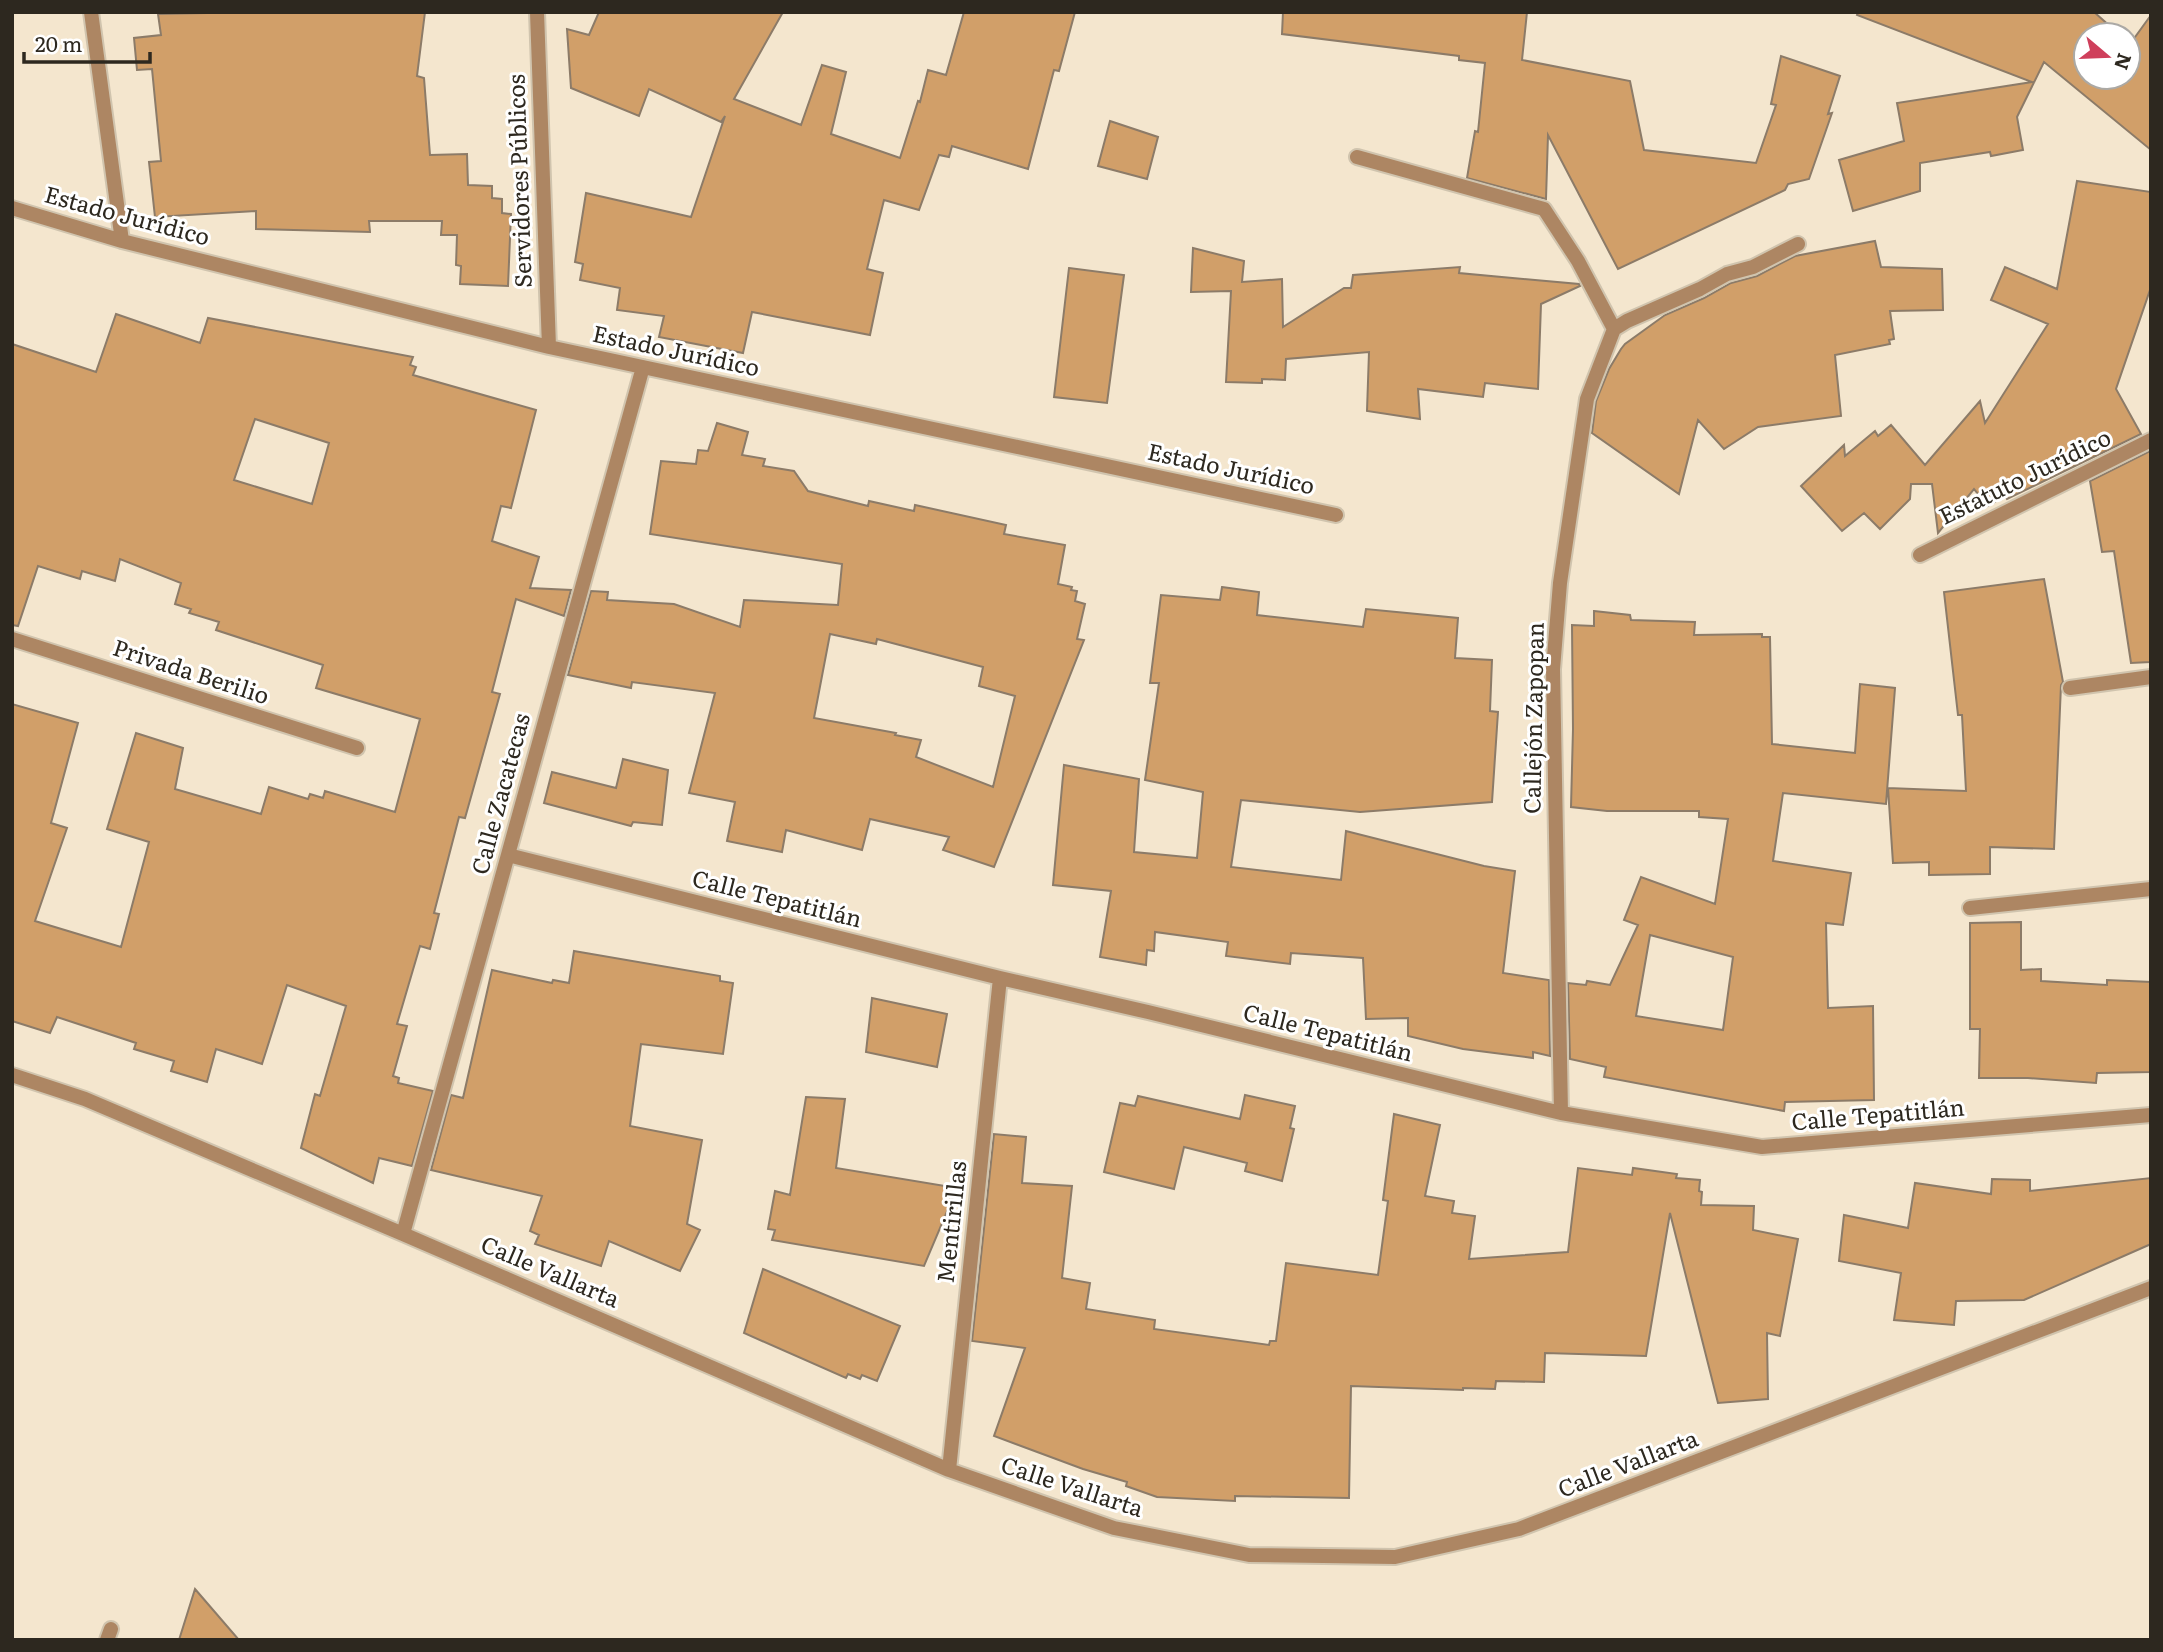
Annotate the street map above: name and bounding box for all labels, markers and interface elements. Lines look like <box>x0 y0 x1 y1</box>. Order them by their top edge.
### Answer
scale bar <box>24 21 150 65</box>
north arrow <box>2072 21 2142 91</box>
text: 20 m <box>35 27 82 58</box>
text: N <box>2108 50 2140 74</box>
street label: Servidores Públicos <box>497 74 539 288</box>
street label: Estado Jurídico <box>41 176 214 252</box>
street label: Estado Jurídico <box>590 315 763 383</box>
street label: Estatuto Jurídico <box>1932 419 2116 532</box>
street label: Estado Jurídico <box>1145 433 1318 501</box>
street label: Callejón Zapopan <box>1513 622 1551 814</box>
street label: Privada Berilio <box>109 629 274 711</box>
street label: Calle Zacatecas <box>461 709 537 878</box>
street label: Calle Tepatitlán <box>689 860 866 935</box>
street label: Calle Tepatitlán <box>1240 994 1417 1069</box>
street label: Calle Tepatitlán <box>1790 1089 1966 1138</box>
street label: Mentirillas <box>927 1159 973 1284</box>
street label: Calle Vallarta <box>476 1226 626 1315</box>
street label: Calle Vallarta <box>1552 1420 1703 1504</box>
street label: Calle Vallarta <box>997 1446 1149 1524</box>

